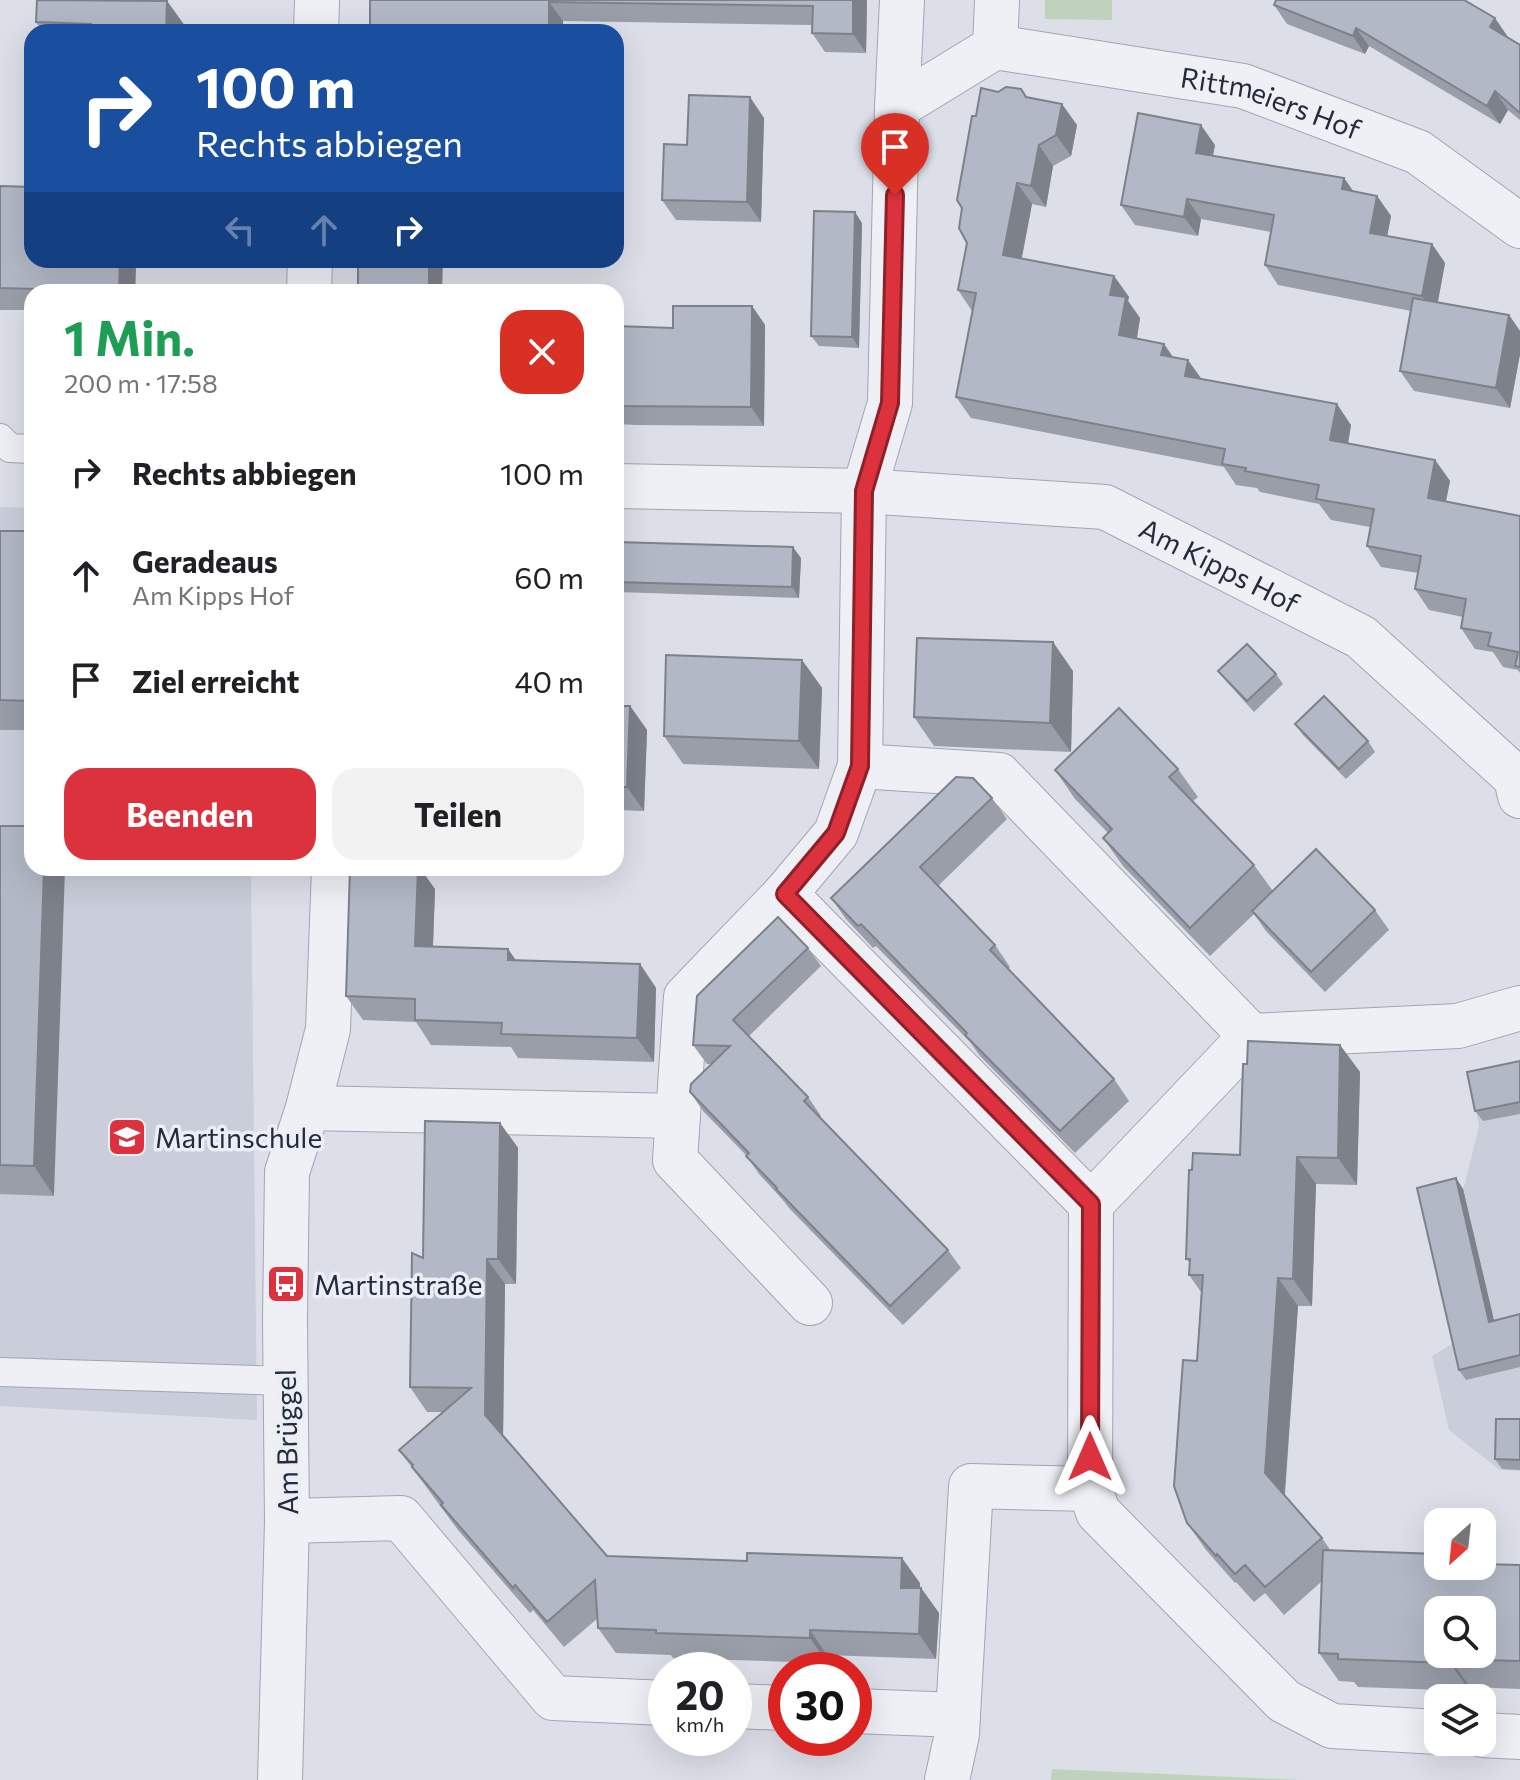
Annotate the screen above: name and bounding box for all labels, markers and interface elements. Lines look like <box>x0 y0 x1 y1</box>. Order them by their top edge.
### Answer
text: 100 m <box>196 51 355 120</box>
icon: right <box>64 56 168 160</box>
street label: Rittmeiers Hof <box>1178 59 1366 146</box>
pin <box>861 113 929 195</box>
text: Rechts abbiegen <box>196 120 463 164</box>
icon: arrive <box>873 125 917 169</box>
icon: left <box>218 208 262 252</box>
icon: ahead <box>302 208 346 252</box>
icon: right <box>386 208 430 252</box>
text: 1 Min. <box>64 307 195 366</box>
button: close <box>500 310 584 394</box>
text: 200 m · 17:58 <box>64 367 218 398</box>
icon: right <box>64 450 108 494</box>
text: Rechts abbiegen <box>132 454 357 491</box>
text: 100 m <box>500 454 584 491</box>
street label: Am Kipps Hof <box>1134 510 1305 620</box>
text: Geradeaus <box>132 542 278 579</box>
icon: ahead <box>64 554 108 598</box>
text: 60 m <box>514 558 584 595</box>
text: Am Kipps Hof <box>132 579 294 610</box>
icon: arrive <box>64 658 108 702</box>
text: Ziel erreicht <box>132 662 300 699</box>
text: 40 m <box>515 662 584 699</box>
button: Beenden <box>64 768 316 860</box>
button: Teilen <box>332 768 584 860</box>
school or university icon: Martinschule <box>106 1116 148 1158</box>
place label: Martinschule <box>155 1120 322 1154</box>
bus stop icon: Martinstraße <box>265 1263 307 1305</box>
place label: Martinstraße <box>314 1267 483 1301</box>
street label: Am Brüggel <box>268 1369 304 1515</box>
position arrow <box>1048 1415 1132 1499</box>
north arrow <box>1424 1508 1496 1580</box>
map controls <box>1424 1508 1496 1756</box>
button: search <box>1424 1596 1496 1668</box>
speed limit sign: 30 <box>768 1652 872 1756</box>
text: 20 <box>675 1669 725 1718</box>
button: layers <box>1424 1684 1496 1756</box>
text: km/h <box>676 1712 724 1736</box>

